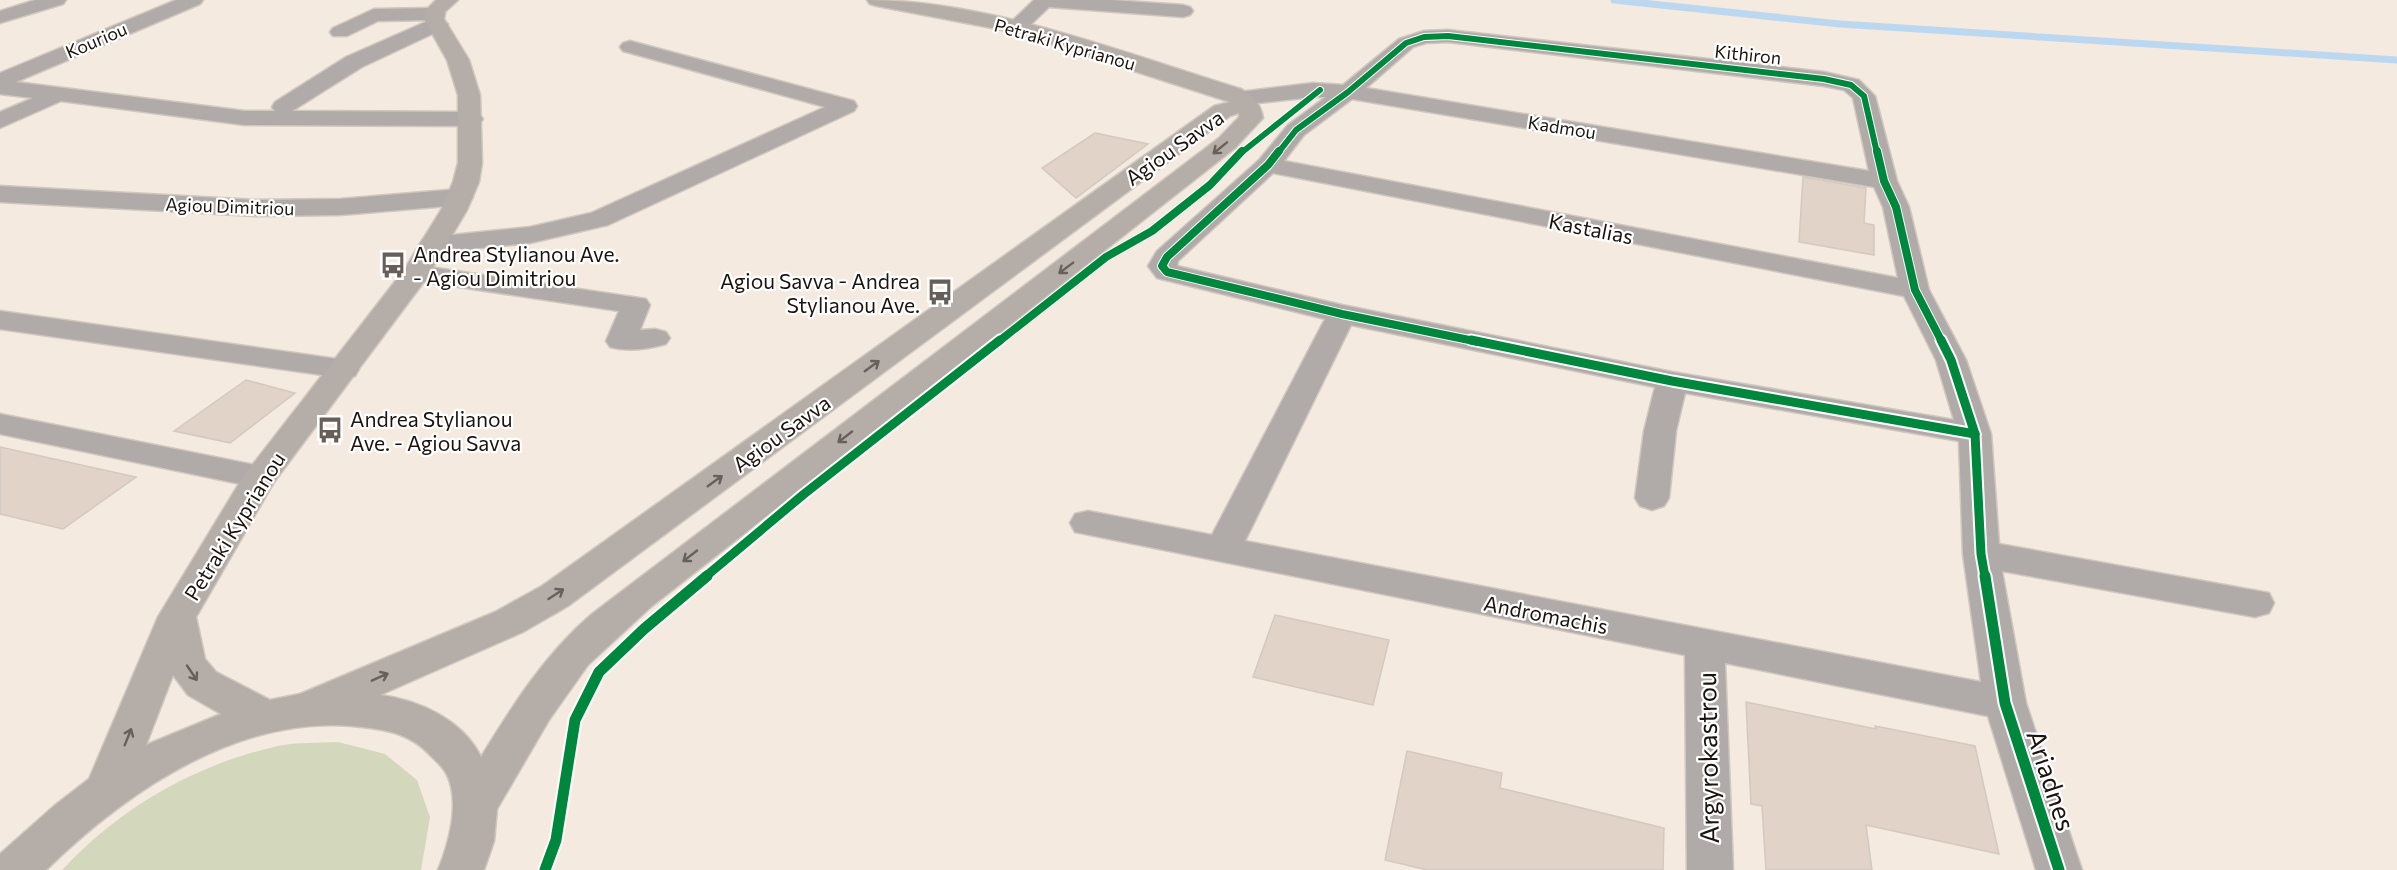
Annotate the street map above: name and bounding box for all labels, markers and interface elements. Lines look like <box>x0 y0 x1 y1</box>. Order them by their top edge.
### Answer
street label: Petraki Kyprianou <box>992 13 1138 75</box>
street label: Kouriou <box>62 17 130 63</box>
street label: Kithiron <box>1714 40 1782 68</box>
street label: Agiou Savva <box>1120 104 1228 190</box>
street label: Kadmou <box>1526 111 1598 143</box>
one-way arrow <box>1212 141 1228 154</box>
street label: Agiou Dimitriou <box>165 193 295 219</box>
street label: Kastalias <box>1547 208 1635 248</box>
place label: Andrea Stylianou Ave. - Agiou Dimitriou <box>413 241 619 290</box>
bus stop icon: Andrea Stylianou Ave. - Agiou Dimitriou <box>378 250 408 280</box>
one-way arrow <box>1059 261 1075 274</box>
place label: Agiou Savva - Andrea Stylianou Ave. <box>720 268 920 317</box>
bus stop icon: Agiou Savva - Andrea Stylianou Ave. <box>925 277 955 307</box>
one-way arrow <box>864 359 880 372</box>
street label: Agiou Savva <box>727 389 835 477</box>
place label: Andrea Stylianou Ave. - Agiou Savva <box>350 406 521 455</box>
bus stop icon: Andrea Stylianou Ave. - Agiou Savva <box>315 415 345 445</box>
one-way arrow <box>837 431 853 443</box>
street label: Petraki Kyprianou <box>178 447 290 605</box>
one-way arrow <box>707 475 723 487</box>
one-way arrow <box>683 550 699 563</box>
one-way arrow <box>548 588 565 601</box>
street label: Andromachis <box>1482 590 1610 638</box>
one-way arrow <box>186 664 198 681</box>
one-way arrow <box>371 671 389 682</box>
street label: Argyrokastrou <box>1690 672 1724 844</box>
street label: Ariadnes <box>2021 726 2083 834</box>
one-way arrow <box>123 728 134 747</box>

